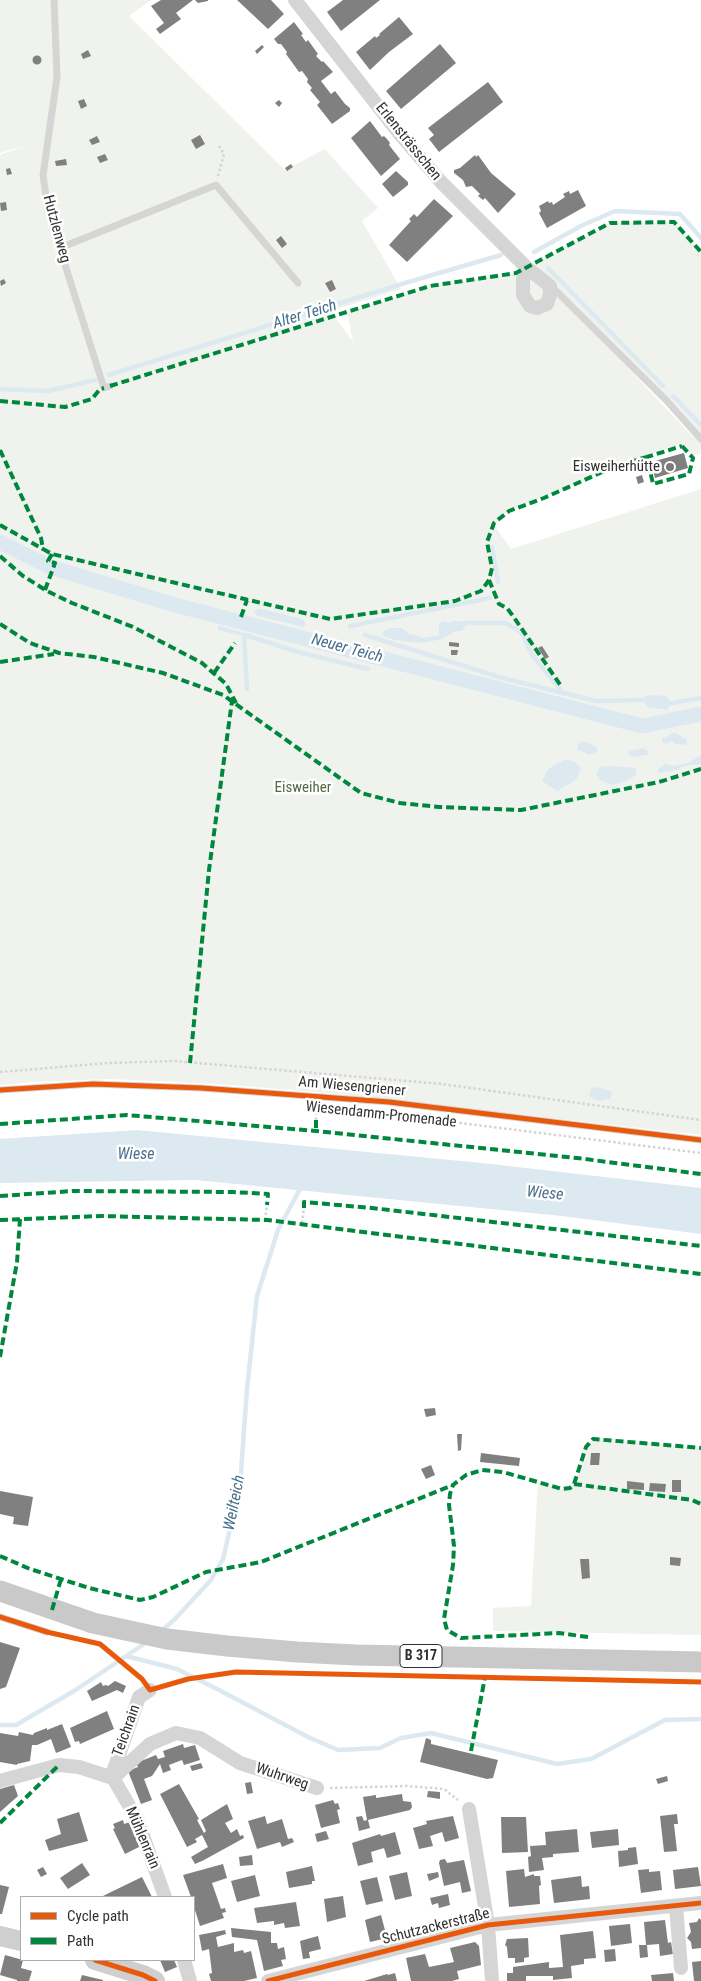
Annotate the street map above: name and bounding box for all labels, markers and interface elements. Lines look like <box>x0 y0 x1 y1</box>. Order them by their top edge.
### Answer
street label: Erlensträsschen <box>371 100 445 184</box>
street label: Hutzlenweg <box>38 193 74 265</box>
water label: Alter Teich <box>271 296 339 334</box>
place label: Eisweiherhütte <box>573 458 660 476</box>
marker: Eisweiherhütte <box>664 461 676 473</box>
water label: Neuer Teich <box>309 630 385 668</box>
park label: Eisweiher <box>275 779 331 797</box>
street label: Am Wiesengriener <box>298 1073 406 1101</box>
street label: Wiesendamm-Promenade <box>305 1098 457 1132</box>
water label: Wiese <box>117 1145 155 1165</box>
water label: Wiese <box>526 1183 564 1205</box>
water label: Weilteich <box>220 1474 250 1532</box>
road number: B 317 <box>400 1644 442 1668</box>
street label: Teichrain <box>109 1703 145 1759</box>
street label: Wuhrweg <box>253 1760 311 1794</box>
street label: Mühlenrain <box>121 1804 163 1872</box>
legend <box>20 1896 195 1961</box>
street label: Schutzackerstraße <box>380 1905 492 1949</box>
text: Cycle path <box>67 1907 129 1925</box>
text: Path <box>67 1932 94 1950</box>

